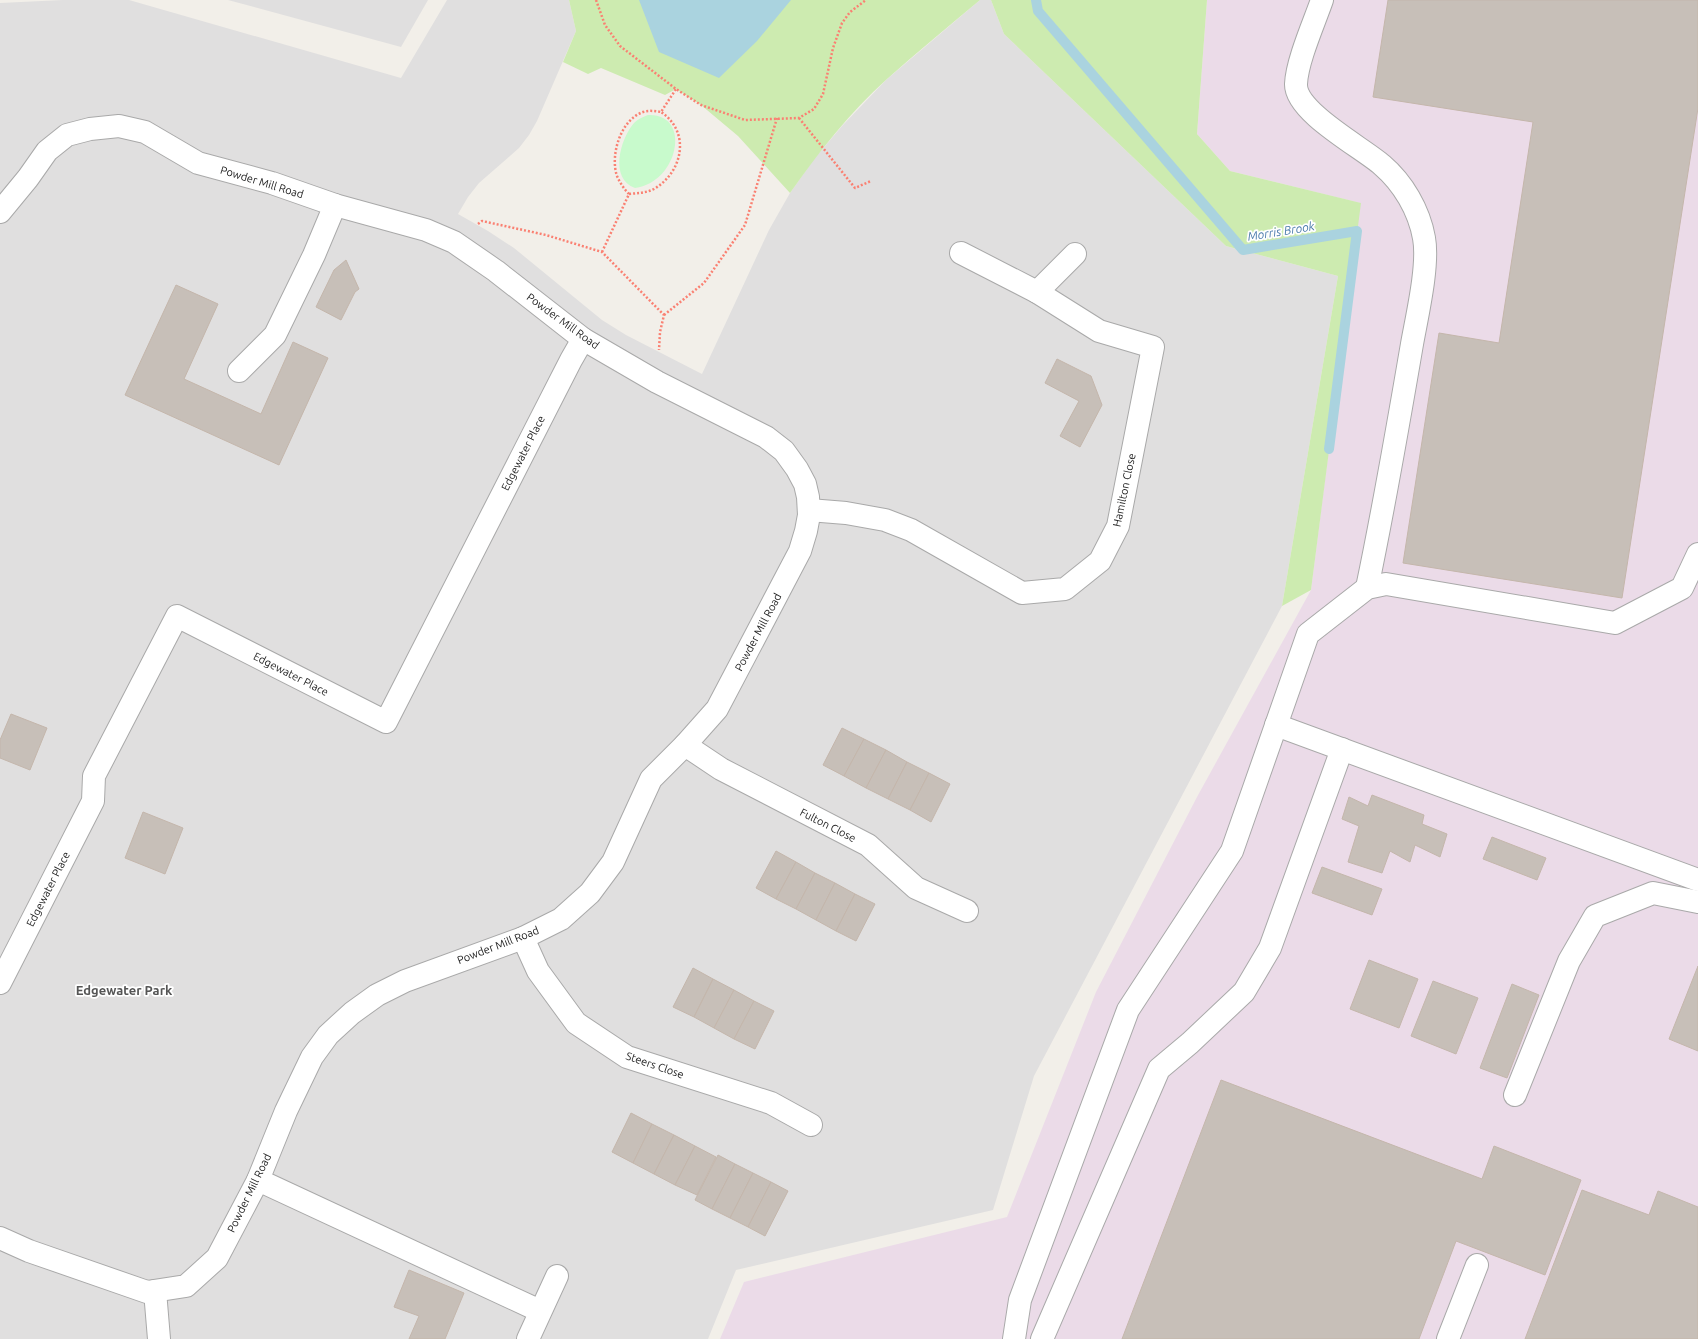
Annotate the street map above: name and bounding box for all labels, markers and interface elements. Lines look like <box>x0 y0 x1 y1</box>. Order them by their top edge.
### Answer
street label: Powder Mill Road <box>219 164 305 200</box>
water label: Morris Brook <box>1247 219 1316 243</box>
street label: Powder Mill Road <box>524 291 602 351</box>
street label: Edgewater Place <box>499 414 547 492</box>
street label: Hamilton Close <box>1110 452 1138 528</box>
street label: Powder Mill Road <box>732 591 784 673</box>
street label: Edgewater Place <box>252 650 330 698</box>
street label: Fulton Close <box>798 806 858 844</box>
street label: Edgewater Place <box>24 850 72 928</box>
street label: Powder Mill Road <box>455 924 541 966</box>
district label: Edgewater Park <box>76 983 173 997</box>
street label: Steers Close <box>624 1049 686 1081</box>
street label: Powder Mill Road <box>225 1152 273 1234</box>

